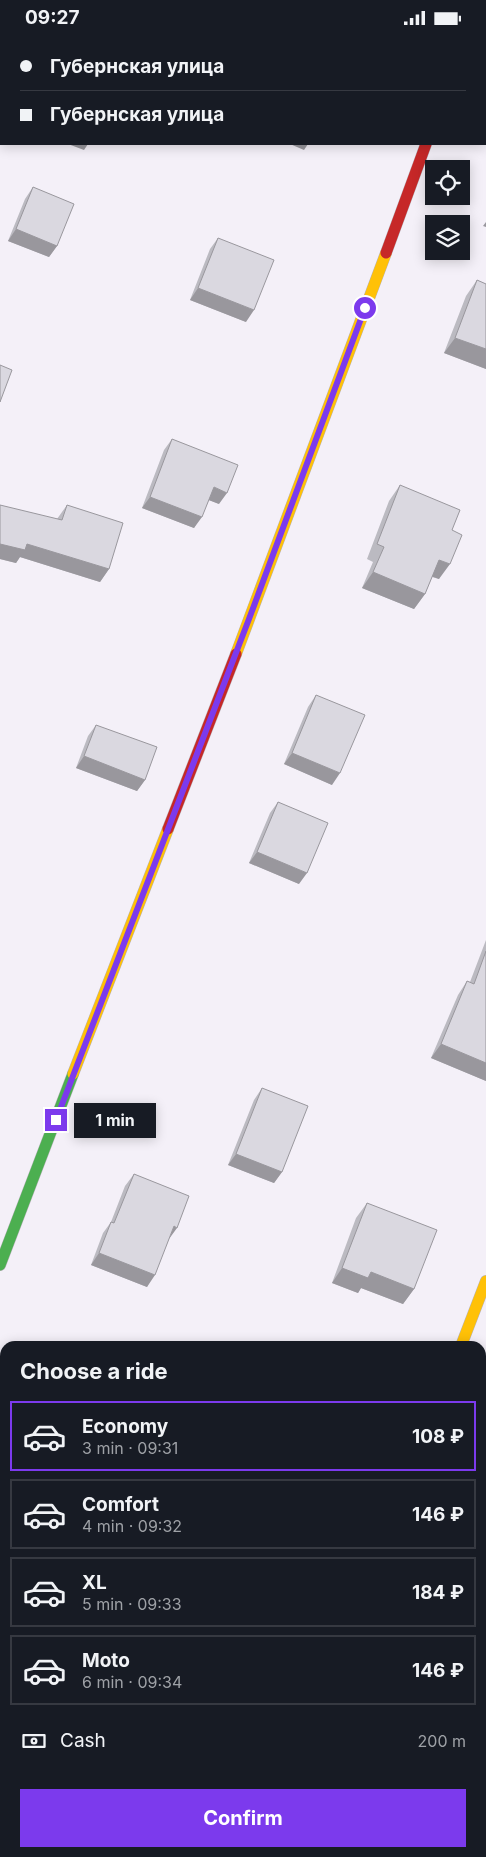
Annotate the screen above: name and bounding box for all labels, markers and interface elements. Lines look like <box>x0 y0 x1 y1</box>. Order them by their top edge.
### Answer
text: 09:27 <box>25 6 80 29</box>
text: Губернская улица <box>50 55 224 78</box>
text: Губернская улица <box>50 103 224 126</box>
map controls <box>425 160 470 260</box>
button: locate <box>425 160 470 205</box>
button: layers <box>425 215 470 260</box>
route start <box>354 297 376 319</box>
callout: 1 min <box>74 1103 156 1137</box>
route end <box>45 1109 67 1131</box>
text: 1 min <box>95 1110 135 1130</box>
text: Choose a ride <box>20 1358 168 1384</box>
icon: car <box>22 1414 67 1459</box>
text: Economy <box>82 1415 168 1438</box>
text: 108 ₽ <box>412 1425 464 1448</box>
text: 3 min · 09:31 <box>82 1438 178 1458</box>
icon: car <box>22 1492 67 1537</box>
text: Comfort <box>82 1493 159 1516</box>
text: 146 ₽ <box>412 1503 464 1526</box>
text: 4 min · 09:32 <box>82 1516 182 1536</box>
icon: car <box>22 1570 67 1615</box>
text: XL <box>82 1571 107 1594</box>
text: 184 ₽ <box>412 1581 464 1604</box>
text: 5 min · 09:33 <box>82 1594 182 1614</box>
icon: car <box>22 1648 67 1693</box>
text: Moto <box>82 1649 130 1672</box>
text: 146 ₽ <box>412 1659 464 1682</box>
text: 6 min · 09:34 <box>82 1672 182 1692</box>
icon: cash <box>20 1727 48 1755</box>
text: Cash <box>60 1729 106 1752</box>
text: 200 m <box>418 1731 466 1751</box>
button: Confirm <box>20 1789 466 1847</box>

